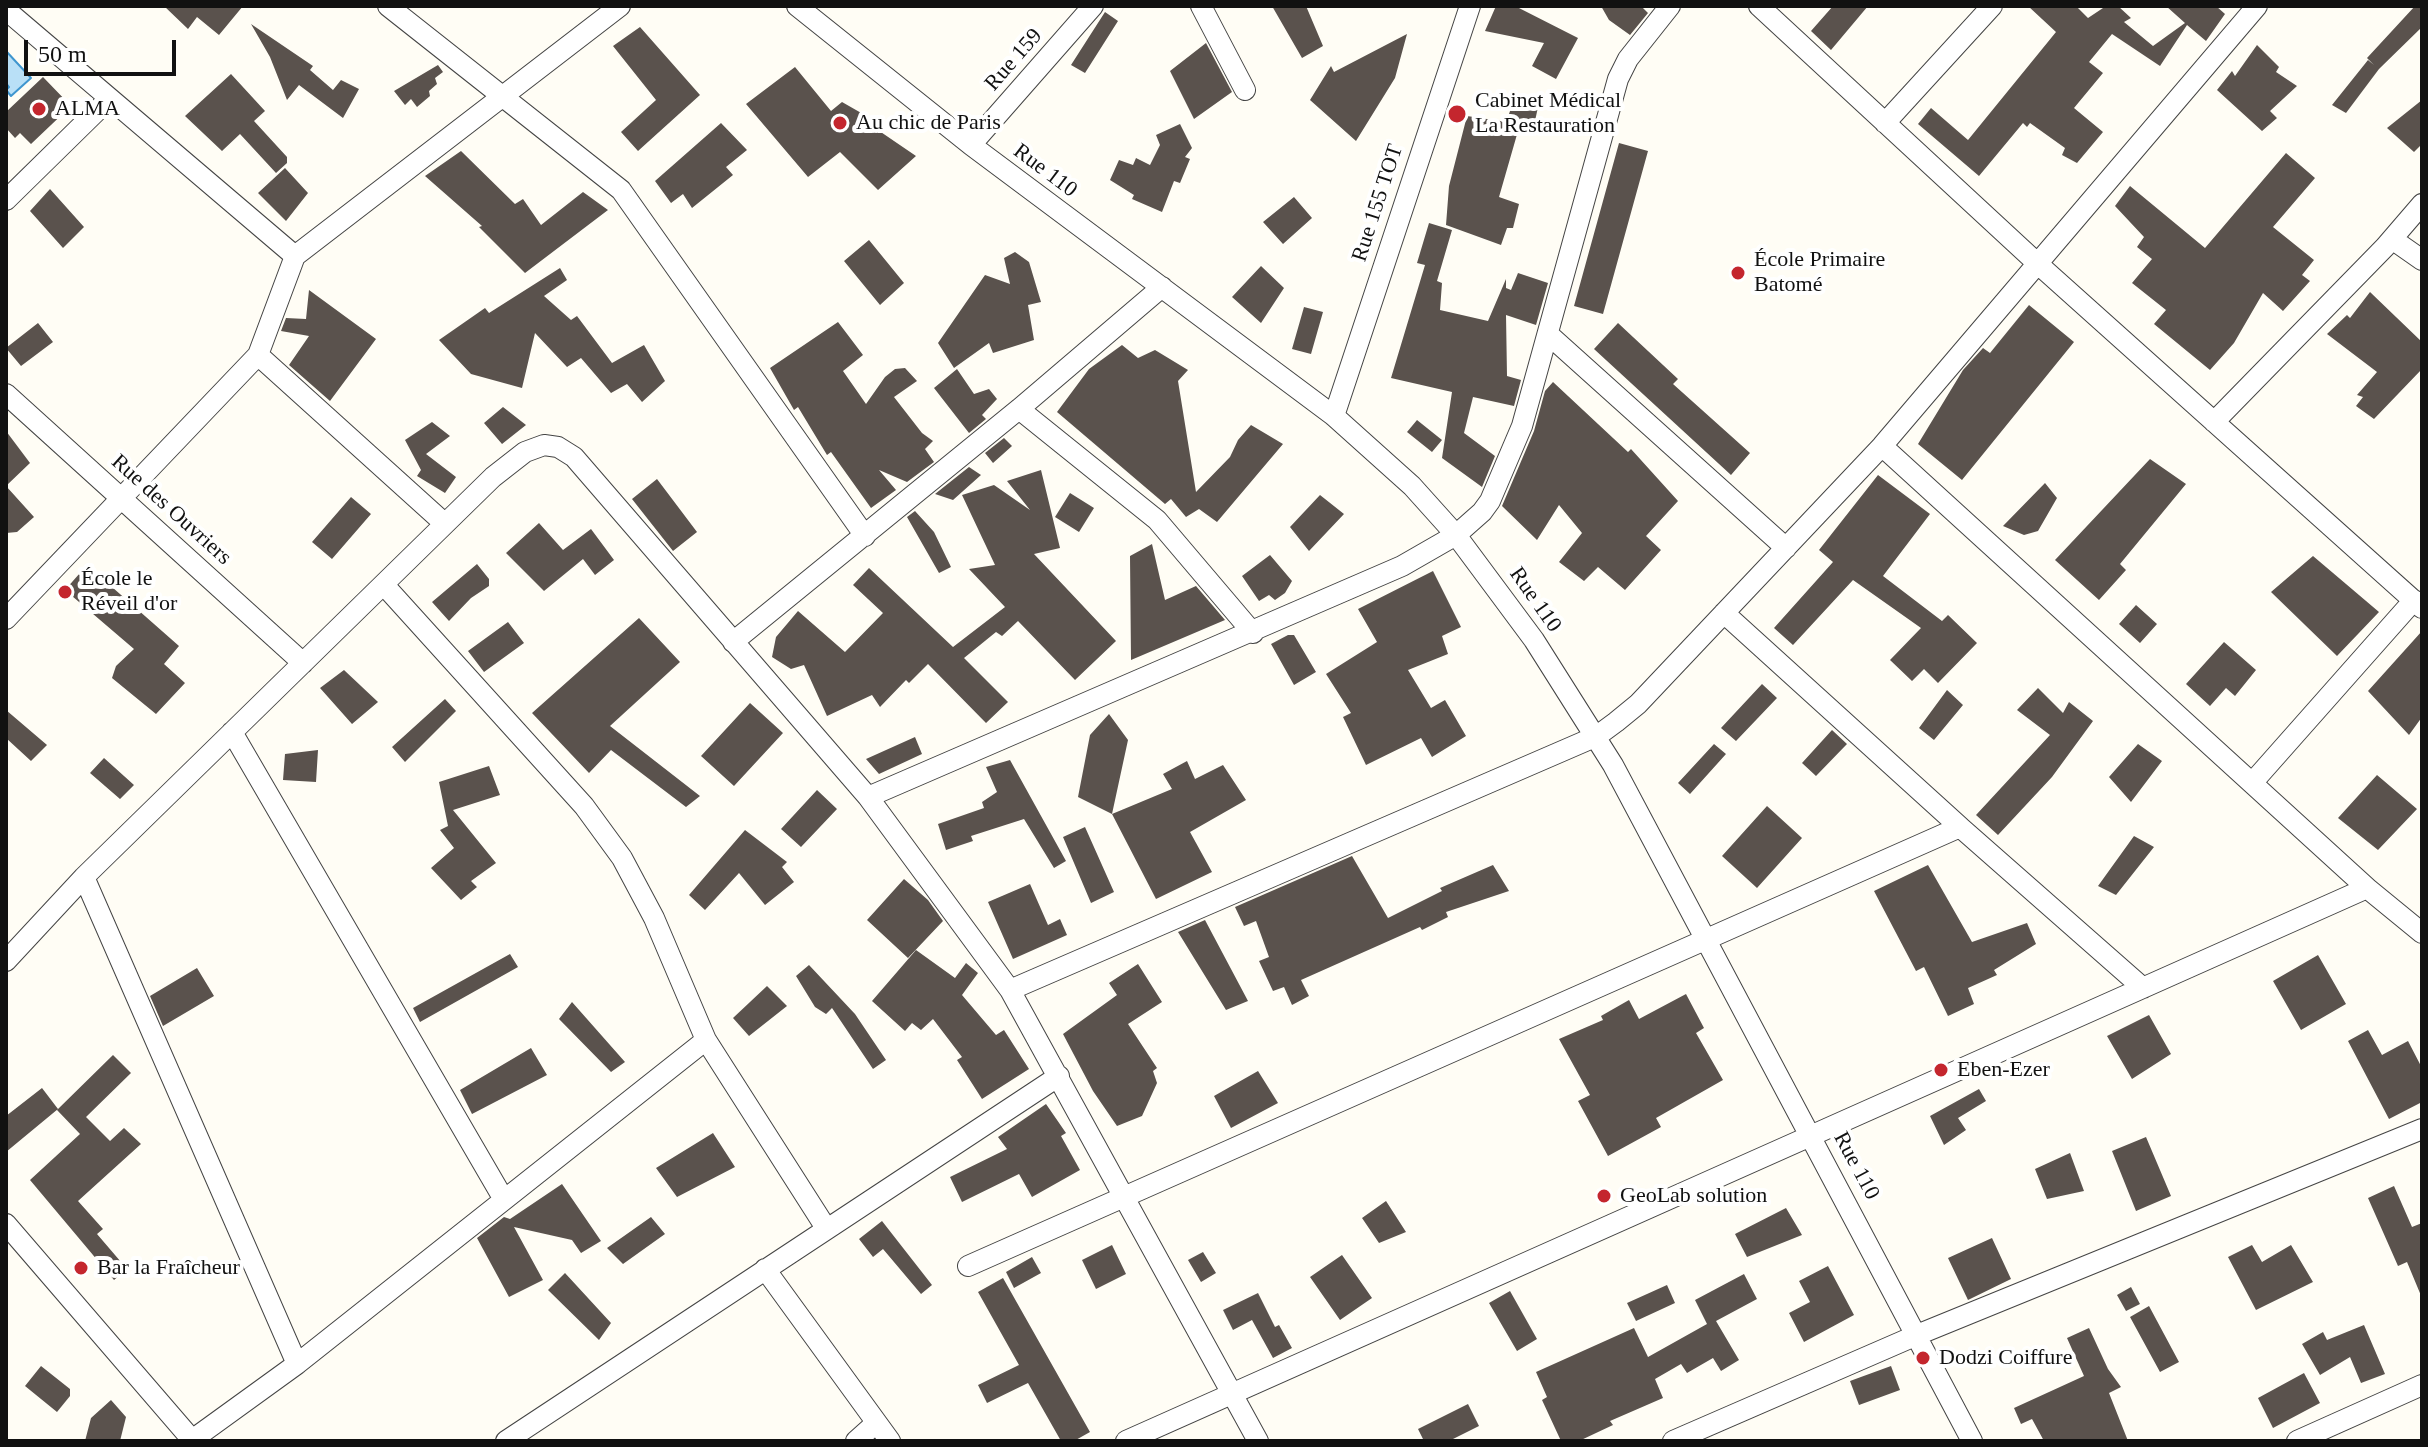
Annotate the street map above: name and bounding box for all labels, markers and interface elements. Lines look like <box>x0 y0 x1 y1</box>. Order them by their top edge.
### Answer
street label: Rue 159 <box>980 23 1048 97</box>
scale bar <box>28 24 180 74</box>
text: 50 m <box>38 41 87 67</box>
place label: Cabinet Médical La Restauration <box>1475 88 1621 140</box>
place label: ALMA <box>55 96 120 122</box>
marker: ALMA <box>30 100 48 118</box>
marker: Cabinet Médical La Restauration <box>1446 103 1468 125</box>
place label: Au chic de Paris <box>856 110 1001 136</box>
marker: Au chic de Paris <box>831 114 849 132</box>
street label: Rue 110 <box>1008 138 1082 204</box>
street label: Rue 155 TOT <box>1347 141 1409 265</box>
place label: École Primaire Batomé <box>1754 247 1885 298</box>
marker: École Primaire Batomé <box>1729 264 1747 282</box>
street label: Rue des Ouvriers <box>105 449 237 571</box>
street label: Rue 110 <box>1503 562 1567 638</box>
place label: École le Réveil d'or <box>81 566 177 618</box>
marker: École le Réveil d'or <box>56 583 74 601</box>
place label: Eben-Ezer <box>1957 1057 2050 1083</box>
marker: Eben-Ezer <box>1932 1061 1950 1079</box>
street label: Rue 110 <box>1827 1128 1885 1204</box>
place label: GeoLab solution <box>1620 1183 1767 1209</box>
marker: GeoLab solution <box>1595 1187 1613 1205</box>
place label: Bar la Fraîcheur <box>97 1255 240 1281</box>
marker: Bar la Fraîcheur <box>72 1259 90 1277</box>
place label: Dodzi Coiffure <box>1939 1345 2072 1371</box>
marker: Dodzi Coiffure <box>1914 1349 1932 1367</box>

